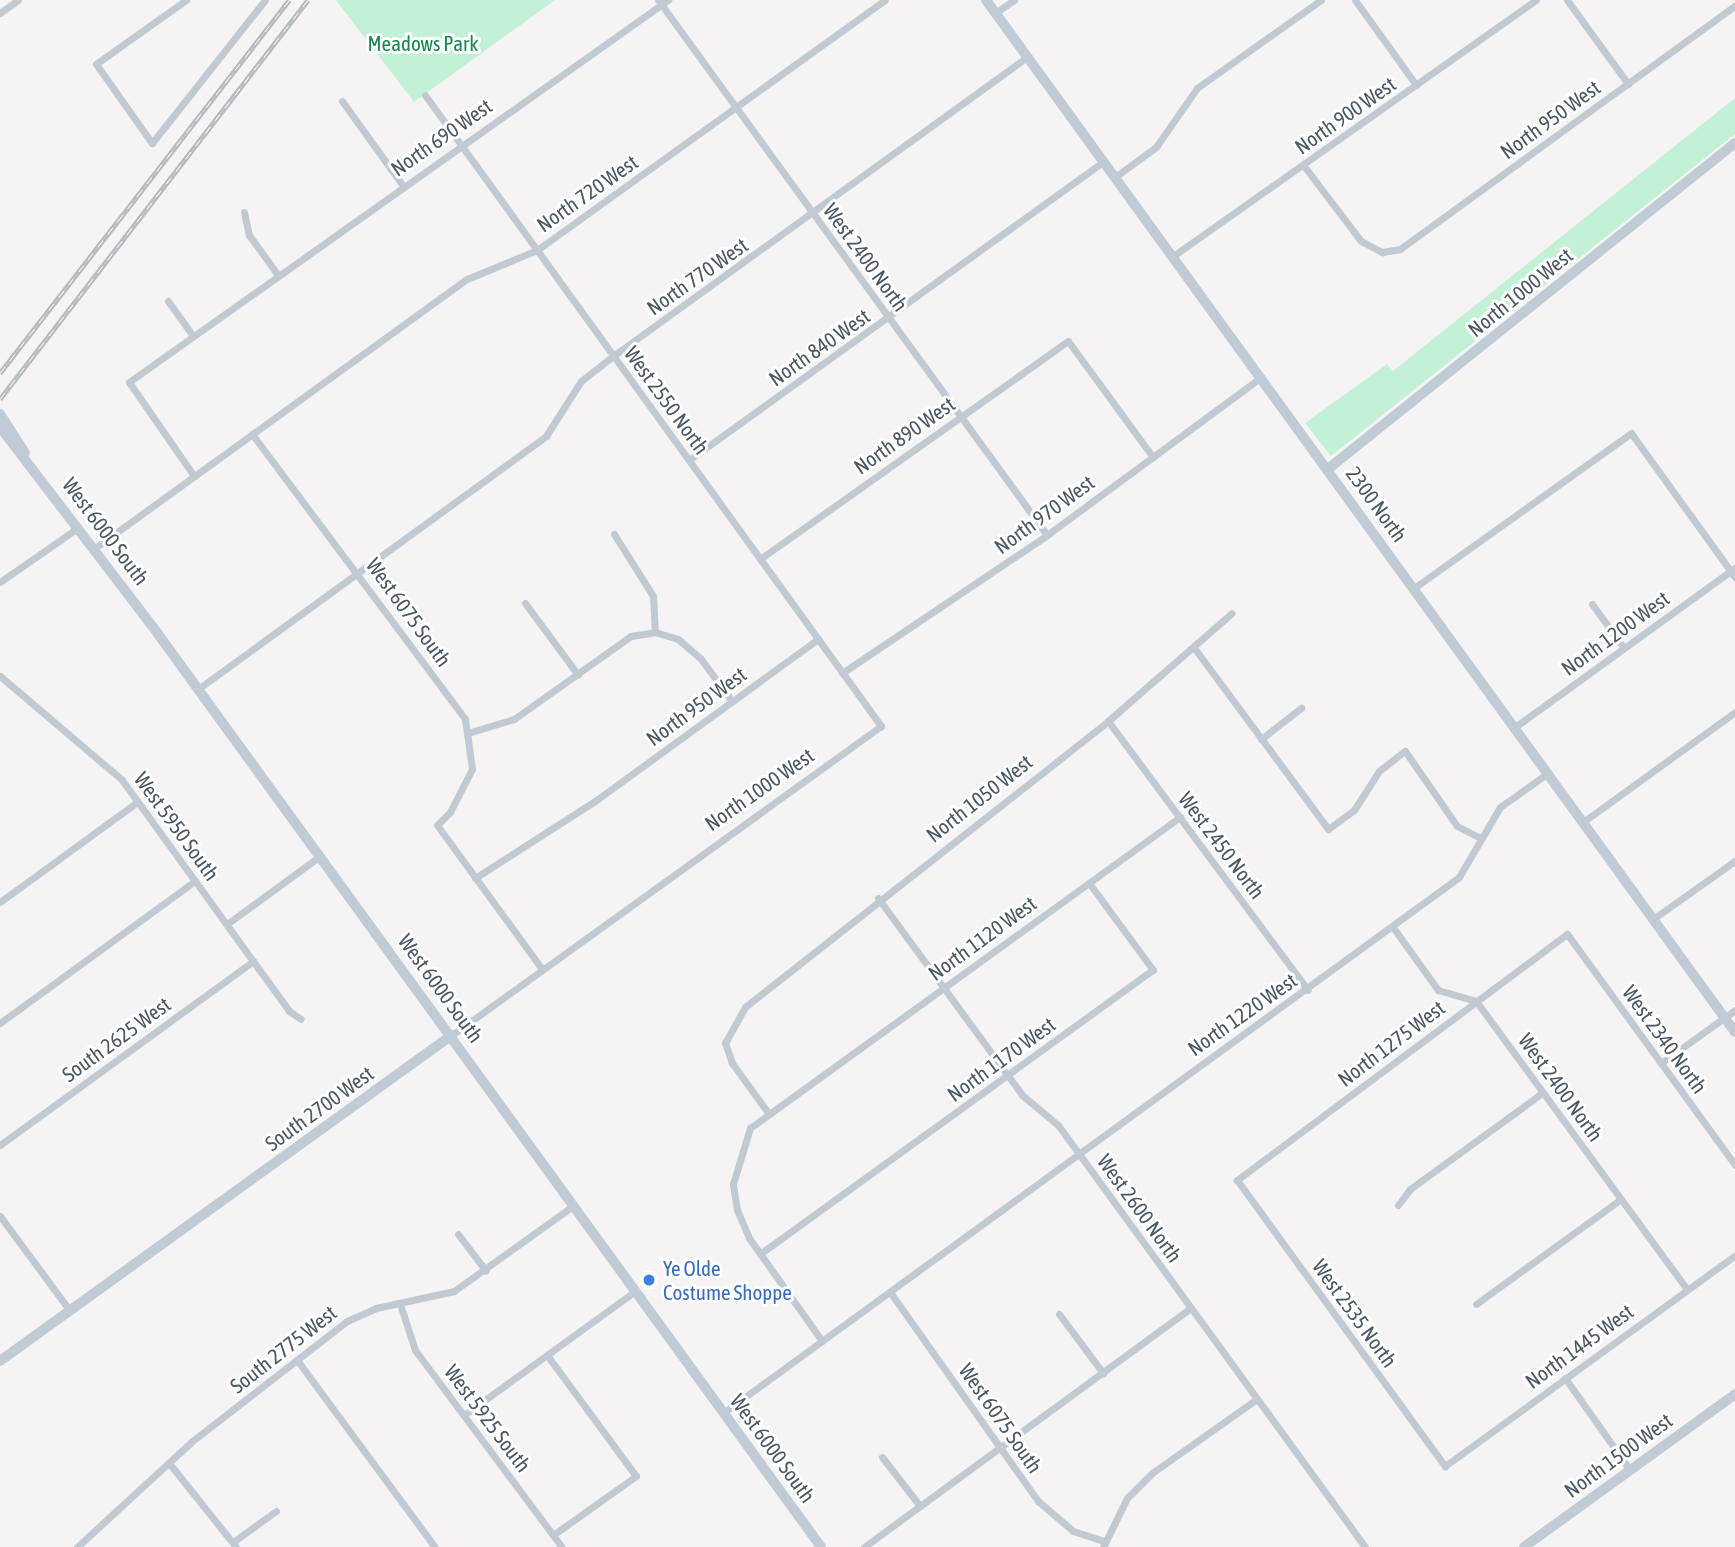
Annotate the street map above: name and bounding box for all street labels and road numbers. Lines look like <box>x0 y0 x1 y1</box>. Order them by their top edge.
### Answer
street label: North 900 West <box>1290 71 1400 159</box>
street label: North 950 West <box>1495 74 1605 164</box>
street label: North 690 West <box>386 93 496 181</box>
street label: North 720 West <box>532 149 642 237</box>
street label: West 2400 North <box>818 198 914 316</box>
street label: North 770 West <box>642 232 752 320</box>
street label: North 1000 West <box>1463 242 1577 342</box>
street label: North 840 West <box>764 303 874 391</box>
street label: West 2550 North <box>619 341 715 459</box>
street label: North 890 West <box>849 391 959 479</box>
street label: 2300 North <box>1341 461 1413 547</box>
street label: North 970 West <box>989 469 1099 559</box>
street label: West 6000 South <box>57 472 155 590</box>
street label: West 6075 South <box>361 553 457 671</box>
street label: North 1200 West <box>1556 585 1674 681</box>
street label: North 950 West <box>641 661 751 751</box>
street label: North 1000 West <box>700 742 818 836</box>
street label: North 1050 West <box>921 749 1037 847</box>
street label: West 5950 South <box>129 767 225 885</box>
street label: West 2450 North <box>1174 787 1270 903</box>
street label: North 1120 West <box>923 890 1041 986</box>
street label: West 6000 South <box>393 929 489 1047</box>
street label: North 1220 West <box>1183 967 1301 1061</box>
street label: West 2340 North <box>1617 980 1713 1098</box>
street label: South 2625 West <box>57 991 175 1087</box>
street label: North 1275 West <box>1333 995 1449 1091</box>
street label: North 1170 West <box>942 1011 1060 1107</box>
street label: West 2400 North <box>1513 1028 1609 1146</box>
street label: South 2700 West <box>260 1060 378 1156</box>
street label: West 2600 North <box>1092 1149 1188 1267</box>
street label: West 2535 North <box>1307 1254 1403 1372</box>
street label: North 1445 West <box>1520 1298 1638 1394</box>
street label: South 2775 West <box>225 1300 341 1398</box>
street label: West 6075 South <box>954 1358 1048 1478</box>
street label: West 5925 South <box>439 1359 537 1477</box>
street label: West 6000 South <box>725 1389 821 1507</box>
street label: North 1500 West <box>1559 1407 1677 1503</box>

